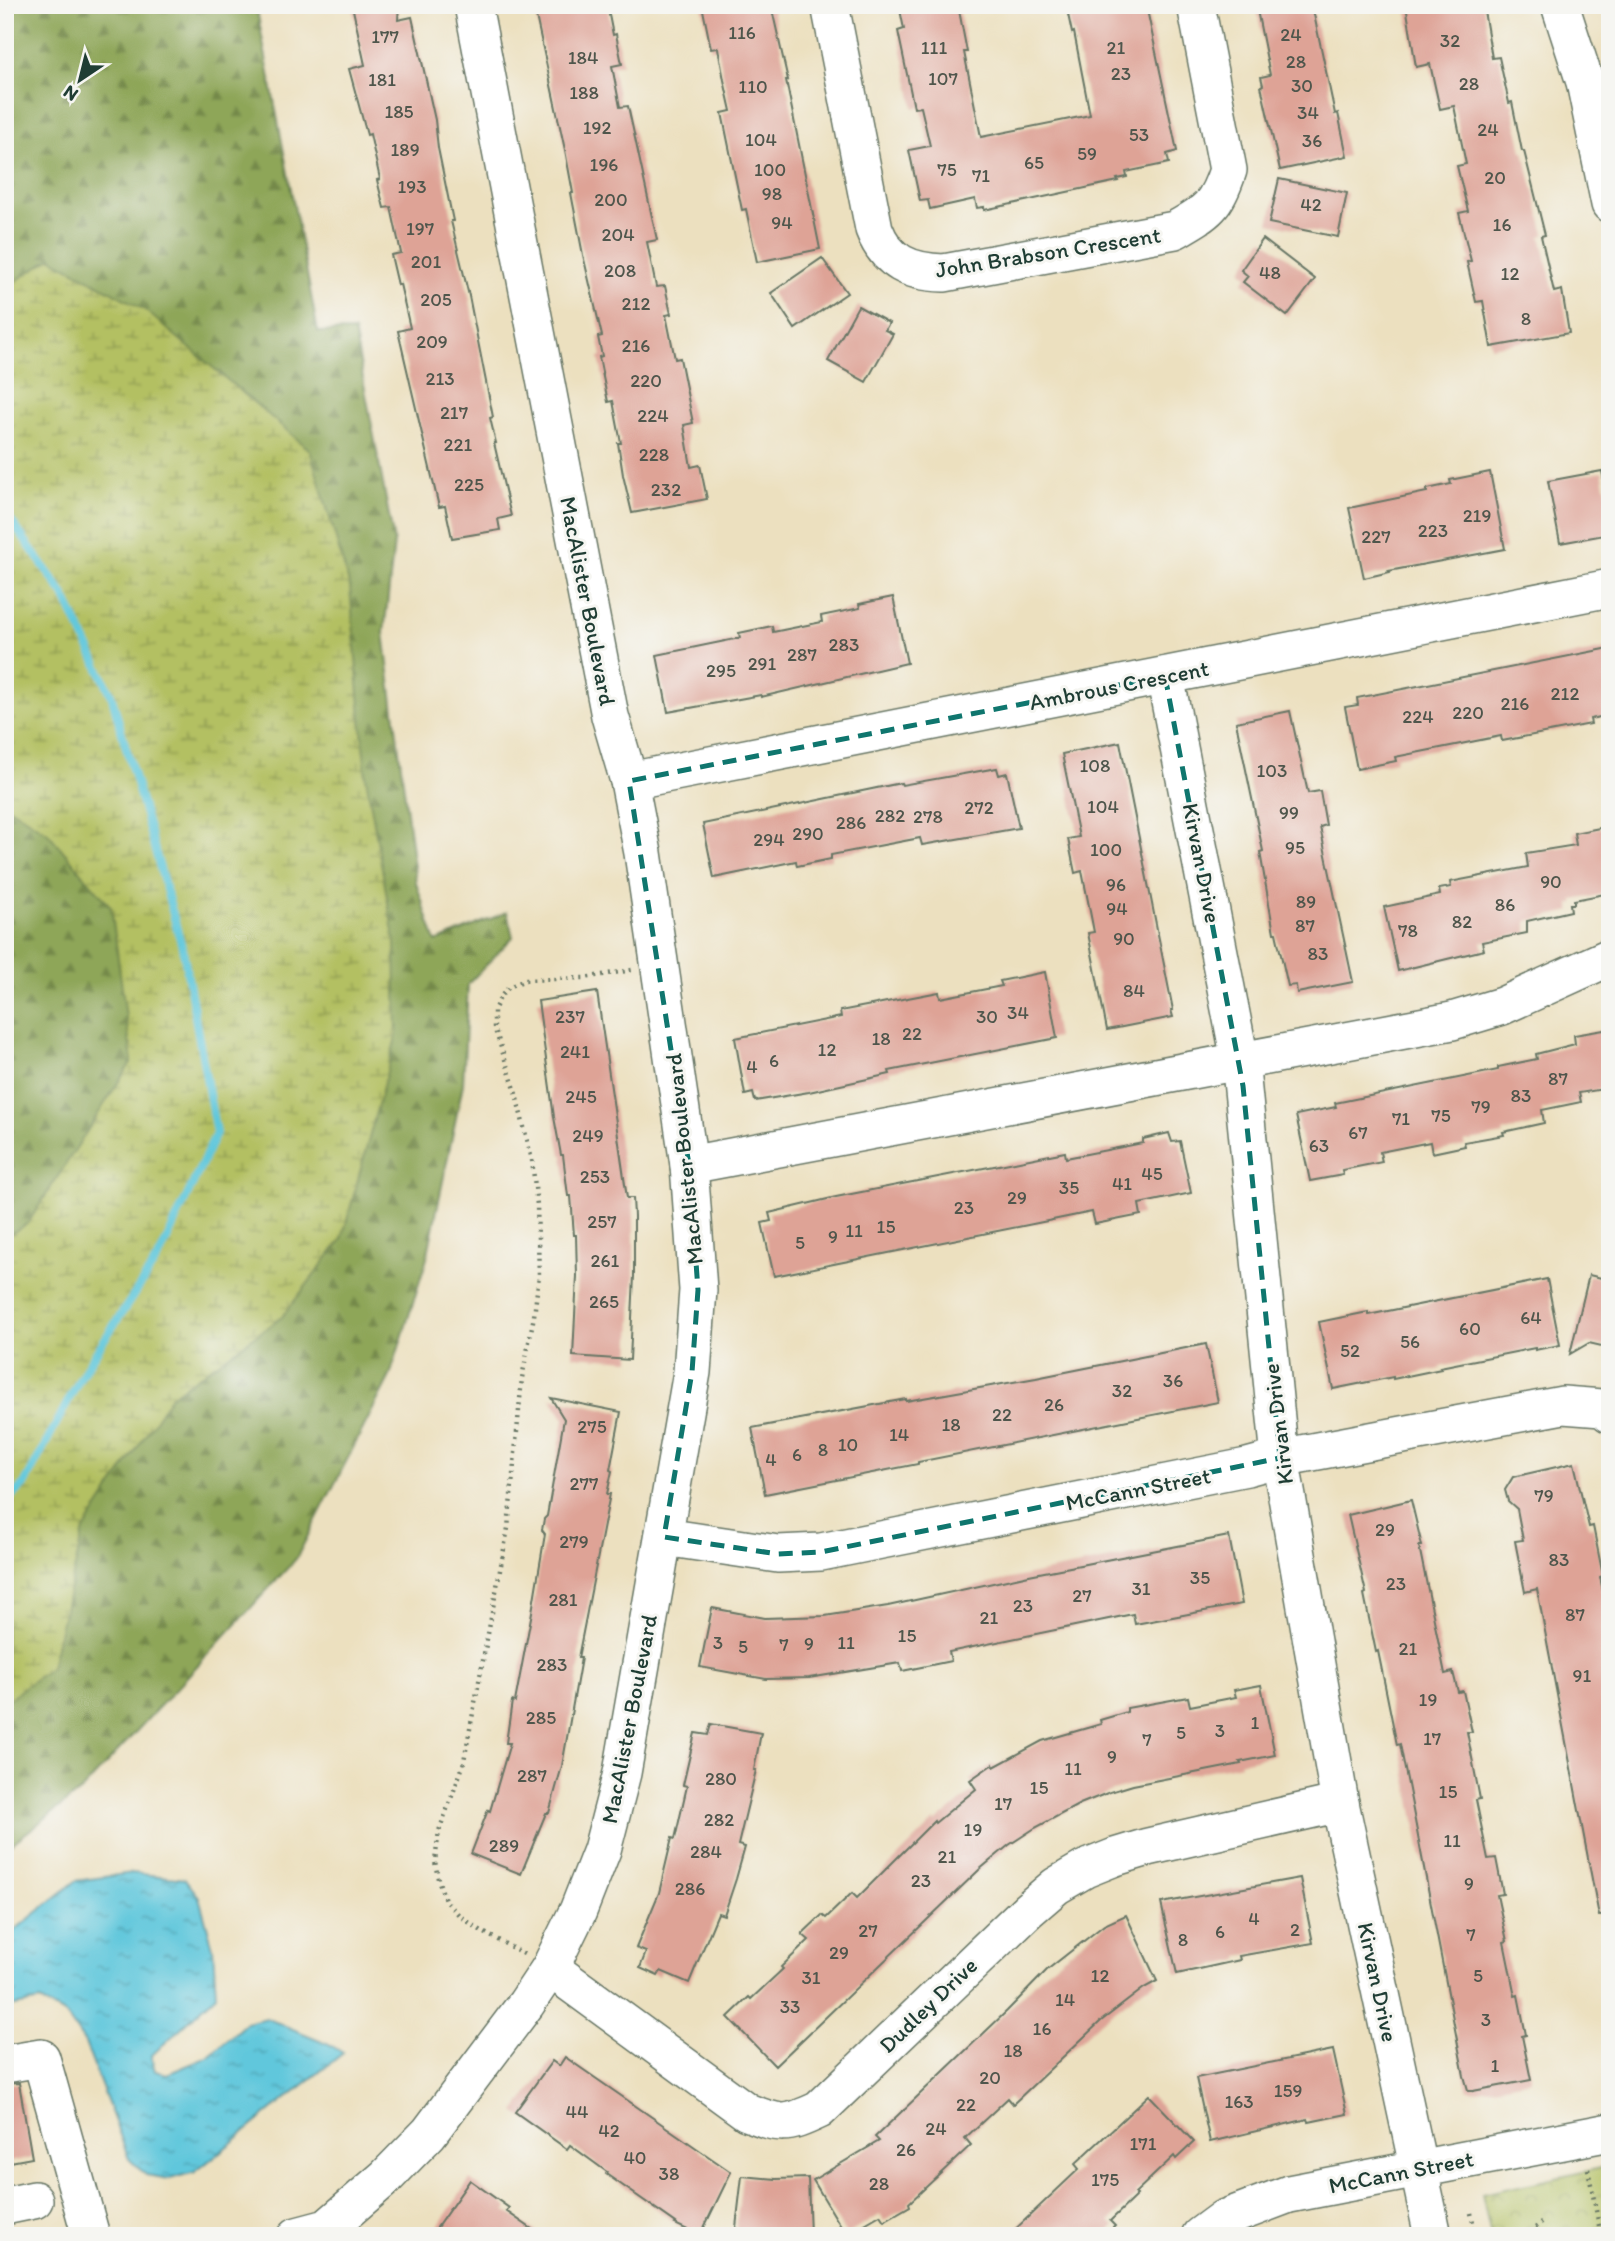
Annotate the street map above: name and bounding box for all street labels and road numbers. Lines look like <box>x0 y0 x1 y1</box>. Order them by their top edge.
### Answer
street label: John Brabson Crescent <box>933 220 1163 284</box>
street label: MacAlister Boulevard <box>554 494 622 708</box>
street label: Ambrous Crescent <box>1027 654 1212 716</box>
street label: Kirvan Drive <box>1177 801 1227 925</box>
street label: MacAlister Boulevard <box>659 1051 709 1266</box>
street label: Kirvan Drive <box>1257 1362 1299 1486</box>
street label: McCann Street <box>1063 1461 1213 1517</box>
street label: MacAlister Boulevard <box>595 1612 663 1826</box>
street label: Kirvan Drive <box>1352 1920 1404 2044</box>
street label: Dudley Drive <box>873 1951 983 2059</box>
street label: McCann Street <box>1326 2144 1476 2200</box>

